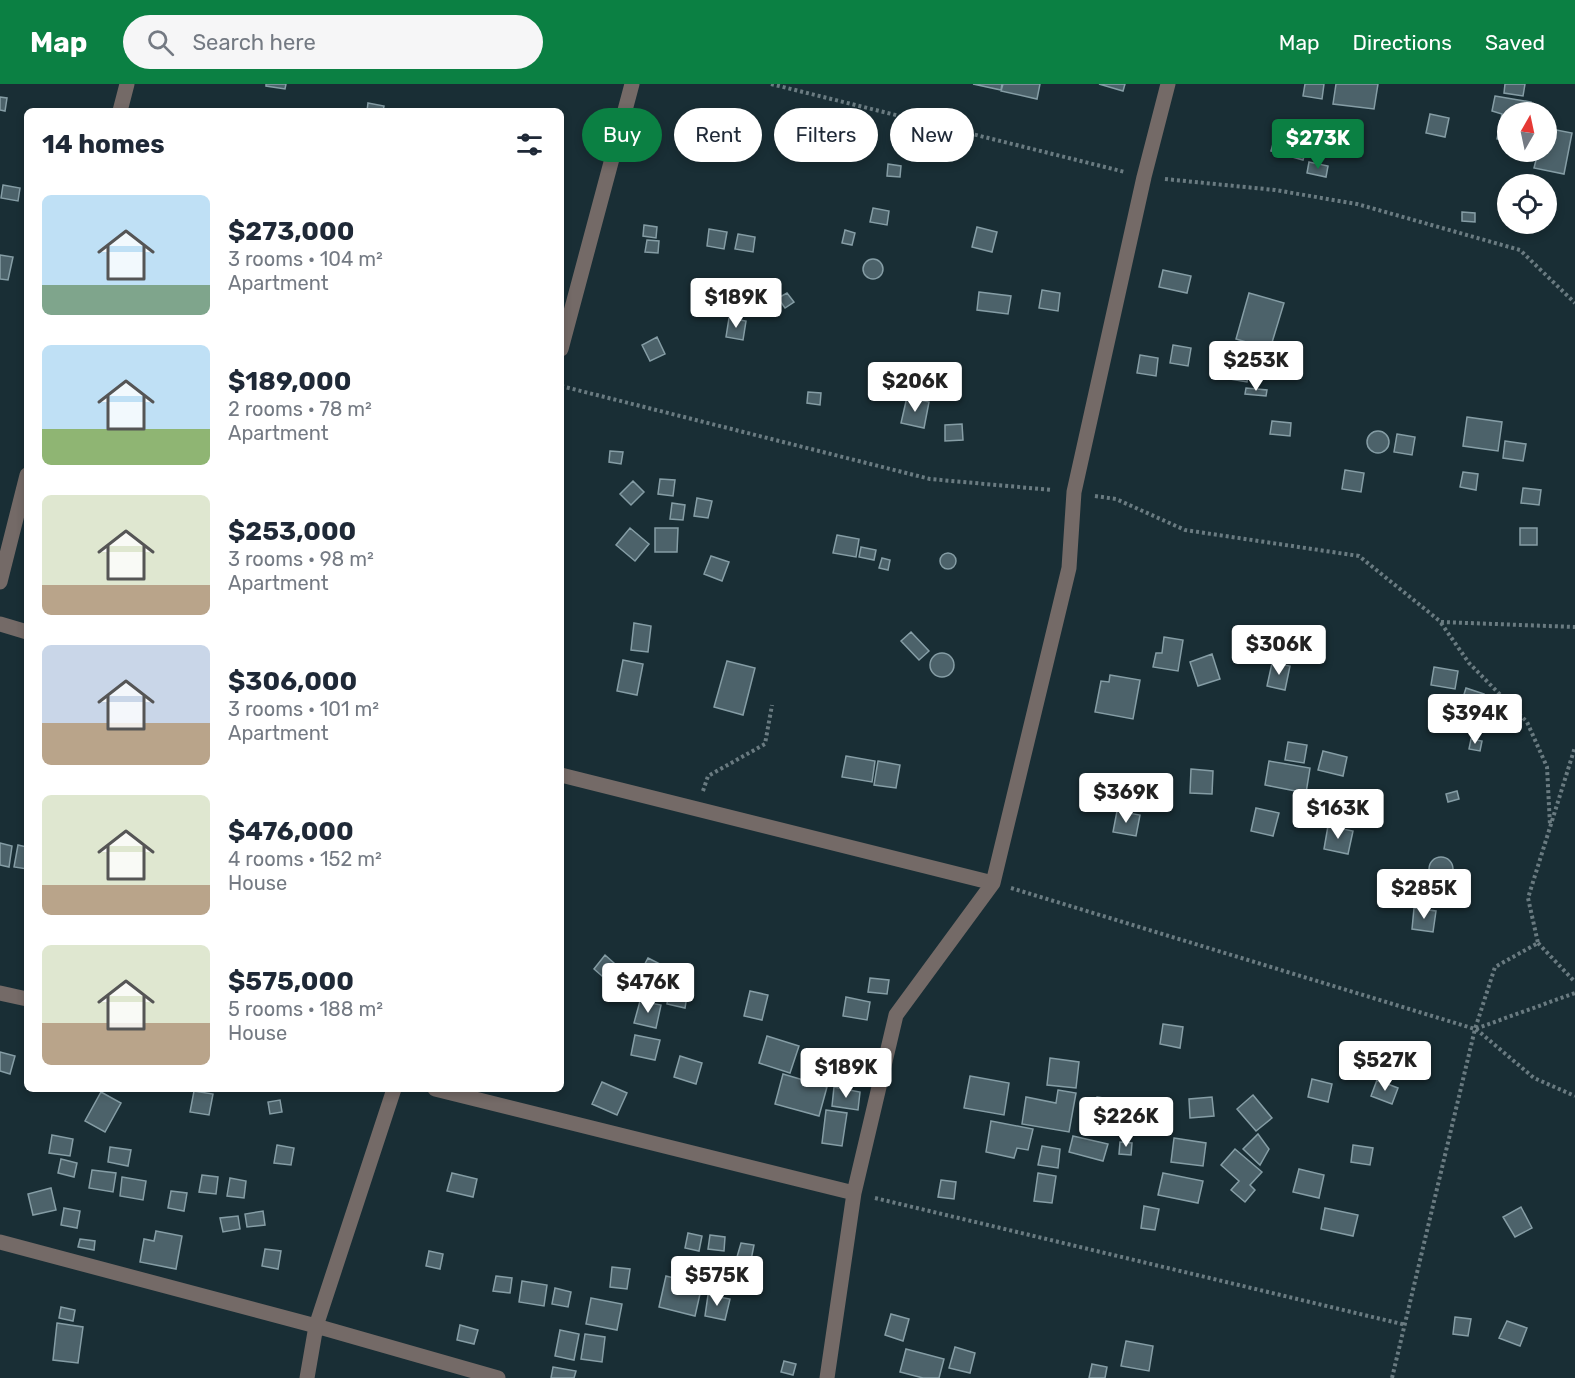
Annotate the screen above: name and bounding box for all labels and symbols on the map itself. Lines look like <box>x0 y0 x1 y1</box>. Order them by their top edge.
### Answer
north arrow <box>1497 102 1557 162</box>
pin: $273K <box>1276 119 1360 170</box>
pin: $189K <box>694 278 778 329</box>
pin: $253K <box>1214 341 1298 392</box>
pin: $206K <box>873 362 957 413</box>
pin: $306K <box>1237 625 1321 676</box>
pin: $394K <box>1433 694 1517 745</box>
pin: $369K <box>1084 773 1168 824</box>
pin: $163K <box>1296 789 1380 840</box>
pin: $285K <box>1382 869 1466 920</box>
pin: $476K <box>606 963 690 1014</box>
pin: $527K <box>1343 1041 1427 1092</box>
pin: $189K <box>804 1048 888 1099</box>
pin: $226K <box>1084 1097 1168 1148</box>
pin: $575K <box>675 1256 759 1307</box>

